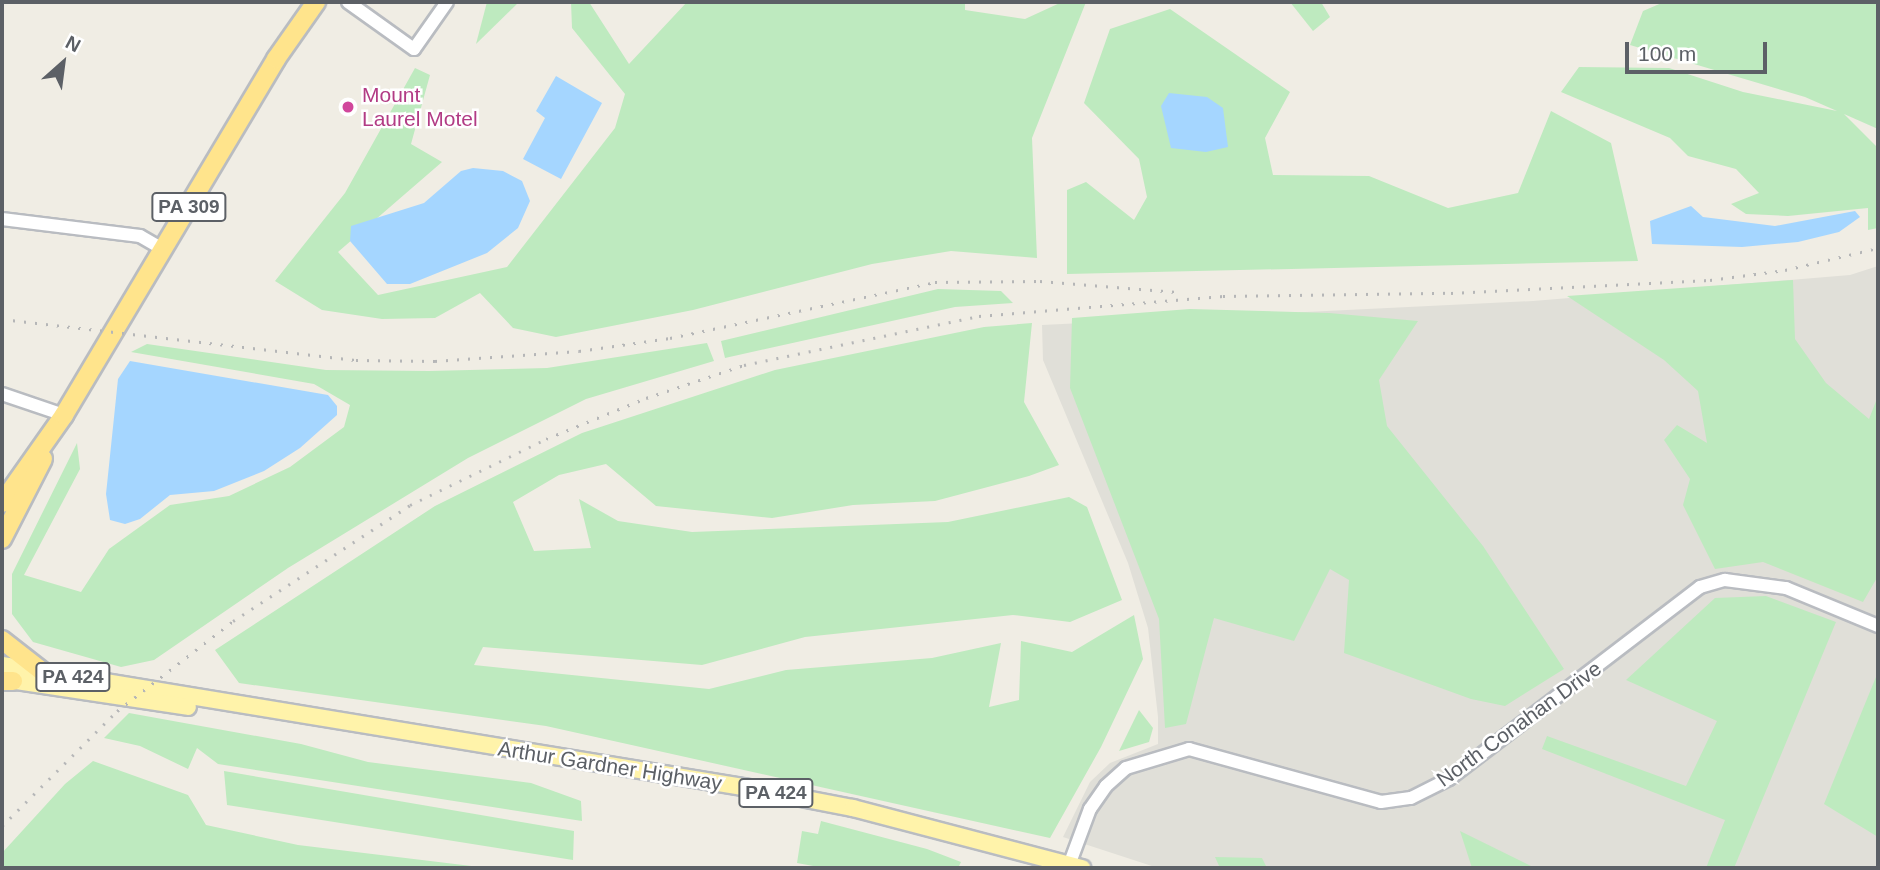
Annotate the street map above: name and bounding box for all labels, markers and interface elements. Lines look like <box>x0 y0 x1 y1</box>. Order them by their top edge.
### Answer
north arrow <box>28 28 98 98</box>
scale bar <box>1628 28 1770 72</box>
text: N <box>62 32 84 57</box>
text: 100 m <box>1638 42 1696 65</box>
place label: Mount Laurel Motel <box>362 82 478 132</box>
marker: Mount Laurel Motel <box>340 99 356 115</box>
road number: PA 309 <box>150 192 228 223</box>
street label: North Conahan Drive <box>1432 656 1606 792</box>
road number: PA 424 <box>34 662 112 692</box>
street label: Arthur Gardner Highway <box>496 736 724 796</box>
road number: PA 424 <box>738 778 814 808</box>

